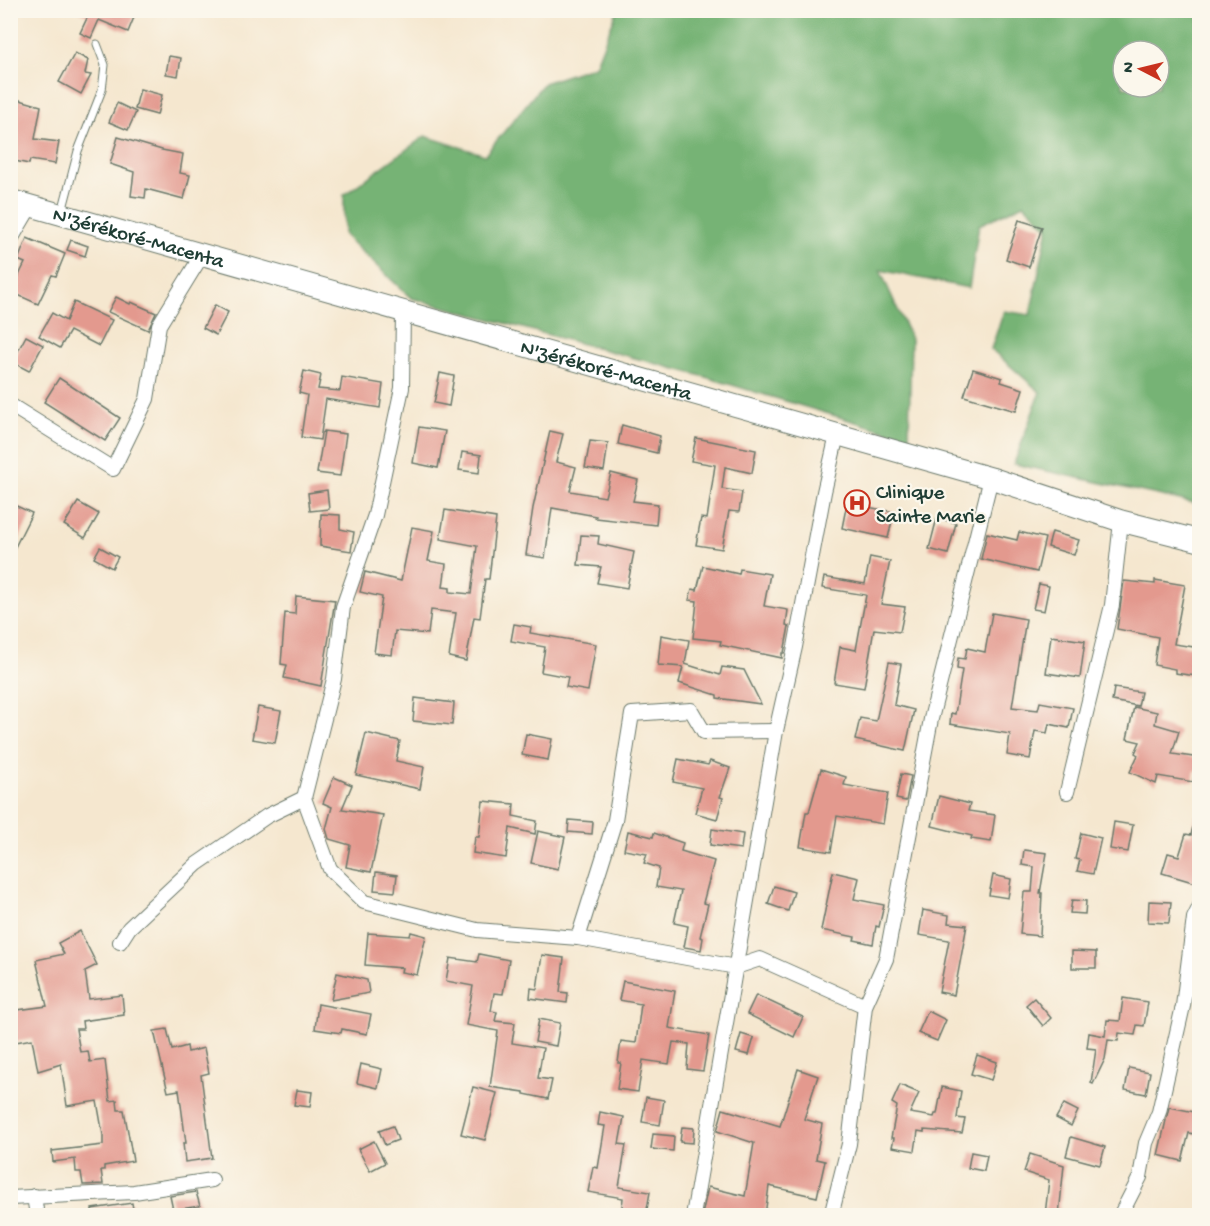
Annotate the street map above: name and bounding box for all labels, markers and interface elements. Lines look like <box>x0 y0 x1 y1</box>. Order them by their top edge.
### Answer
north arrow <box>1111 39 1171 99</box>
text: N <box>1120 61 1140 74</box>
street label: N'zérékoré-Macenta <box>49 204 228 276</box>
street label: N'zérékoré-Macenta <box>517 336 695 409</box>
place label: Clinique Sainte Marie <box>876 482 987 531</box>
hospital icon: Clinique Sainte Marie <box>842 488 872 518</box>

